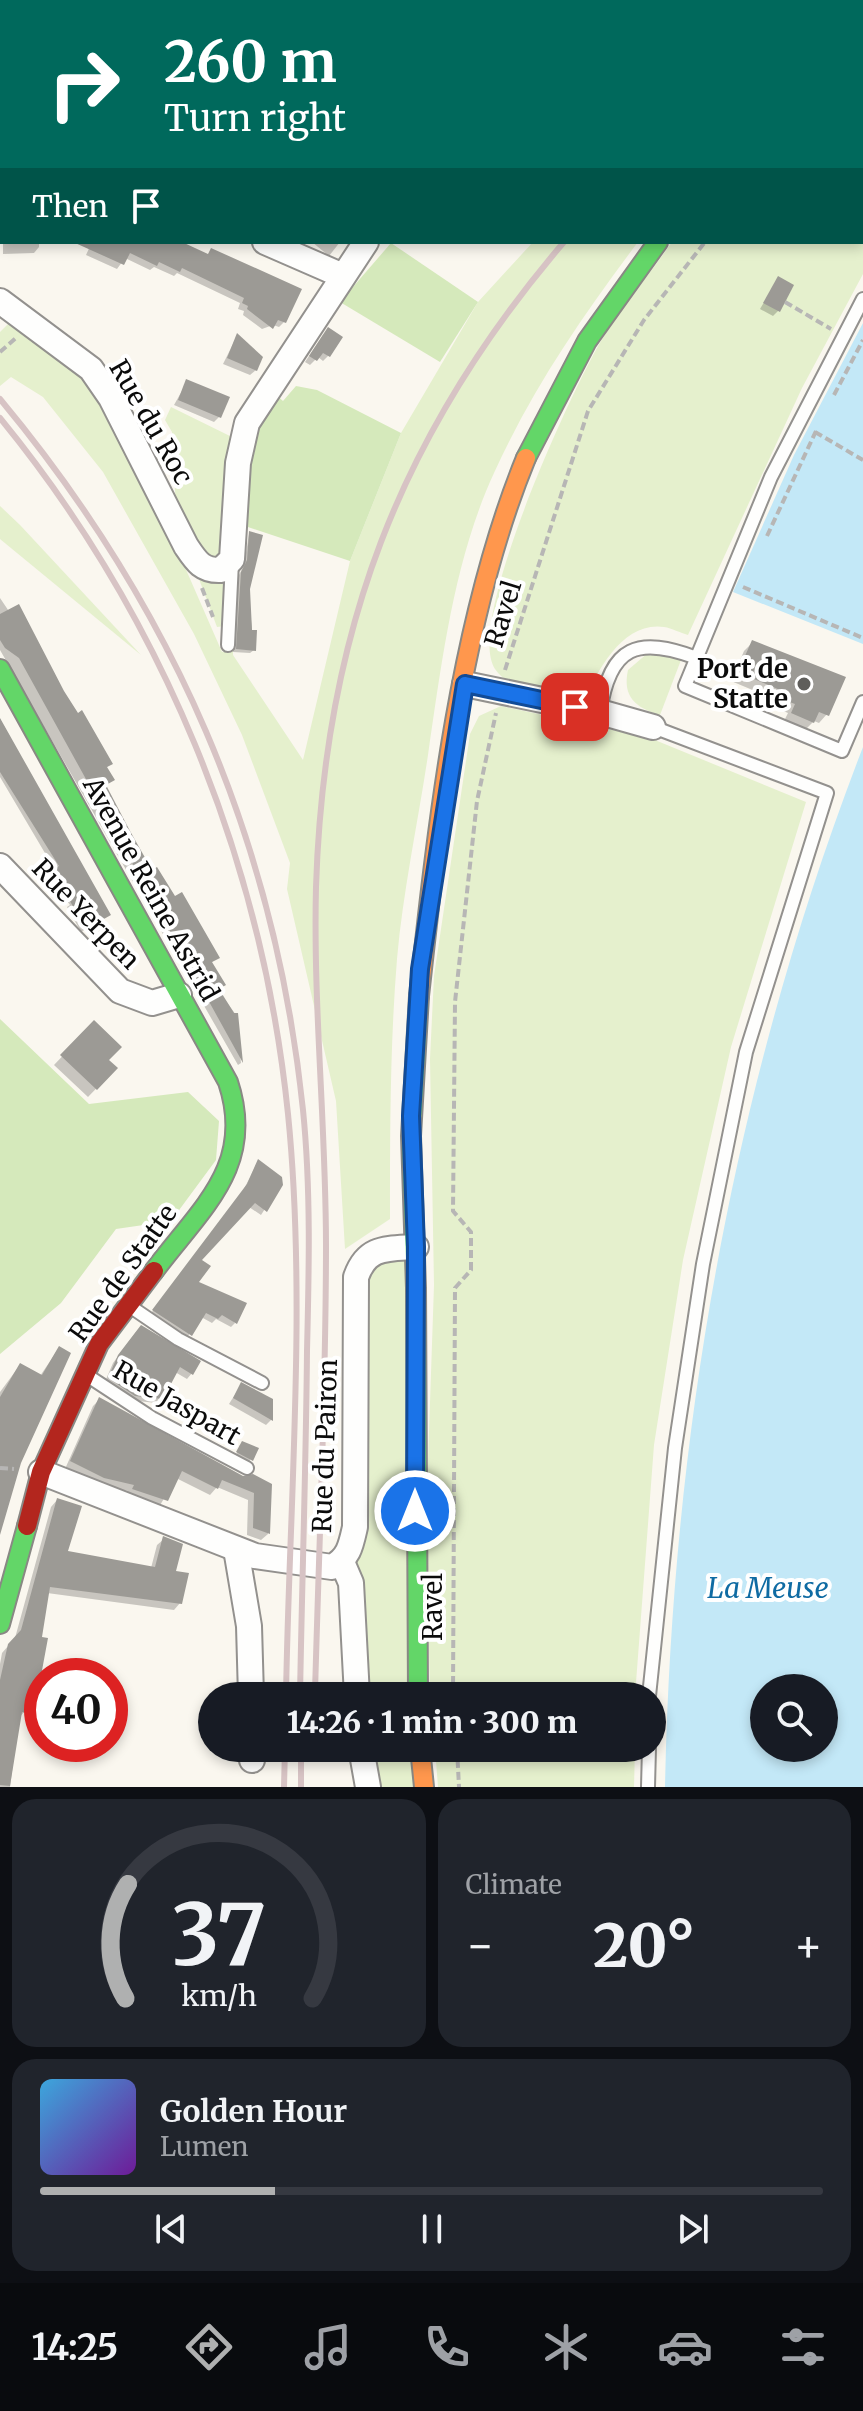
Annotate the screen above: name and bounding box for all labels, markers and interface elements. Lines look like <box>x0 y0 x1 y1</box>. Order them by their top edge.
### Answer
text: 260 m <box>164 27 337 97</box>
icon: right <box>32 32 136 136</box>
text: Turn right <box>164 96 346 141</box>
icon: arrive <box>124 184 168 228</box>
text: Then <box>32 187 108 225</box>
street label: Rue du Roc <box>102 353 200 490</box>
street label: Ravel <box>477 577 528 651</box>
place label: Port de Statte <box>697 652 788 715</box>
pin <box>541 673 609 741</box>
marker: Port de Statte <box>795 675 813 693</box>
icon: arrive <box>553 685 597 729</box>
street label: Avenue Reine Astrid <box>76 770 227 1007</box>
street label: Rue Yerpen <box>25 851 147 976</box>
street label: Rue de Statte <box>62 1197 184 1348</box>
street label: Rue Jaspart <box>108 1353 247 1452</box>
street label: Rue du Pairon <box>305 1358 344 1533</box>
position arrow <box>373 1469 457 1553</box>
water label: La Meuse <box>707 1570 829 1606</box>
street label: Ravel <box>416 1573 449 1641</box>
speed limit sign: 40 <box>24 1658 128 1762</box>
map controls <box>750 1674 838 1762</box>
button: search <box>750 1674 838 1762</box>
text: 14:26 · 1 min · 300 m <box>287 1703 577 1741</box>
text: Climate <box>466 1868 562 1901</box>
text: 37 <box>172 1883 266 1988</box>
text: 20° <box>593 1908 695 1983</box>
text: − <box>466 1918 495 1973</box>
text: + <box>794 1918 823 1973</box>
text: km/h <box>181 1978 257 2014</box>
text: Golden Hour <box>160 2092 347 2130</box>
text: Lumen <box>160 2130 249 2163</box>
icon: previous <box>149 2207 193 2251</box>
icon: pause <box>410 2207 454 2251</box>
icon: next <box>671 2207 715 2251</box>
icon: directions <box>181 2319 237 2375</box>
icon: music <box>300 2319 356 2375</box>
icon: phone <box>419 2319 475 2375</box>
icon: climate <box>538 2319 594 2375</box>
icon: car <box>657 2319 713 2375</box>
icon: filters <box>775 2319 831 2375</box>
text: 14:25 <box>31 2325 118 2370</box>

